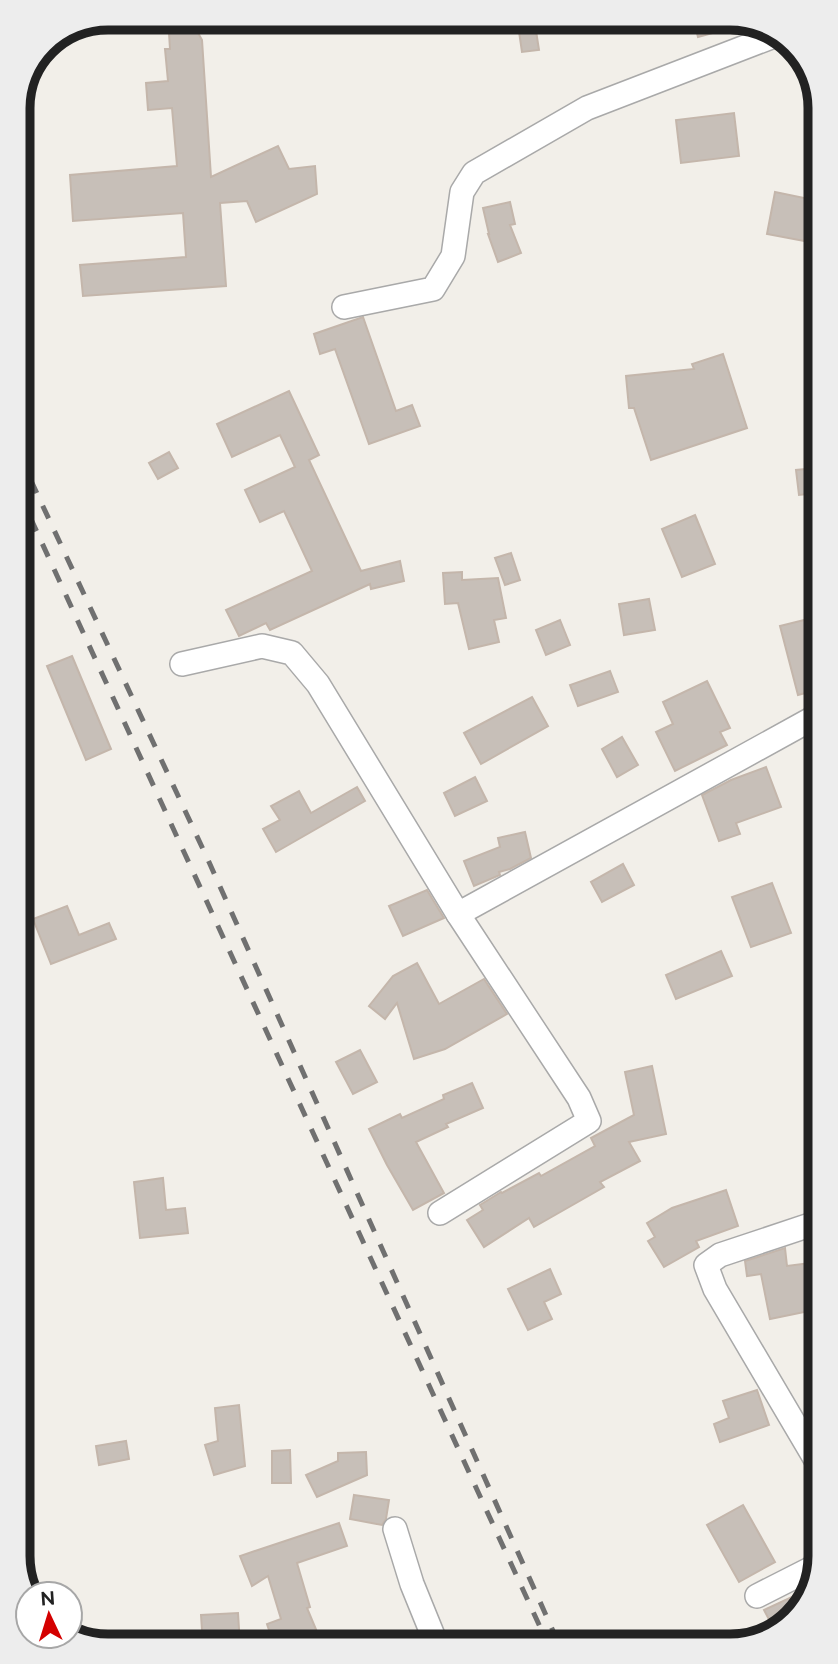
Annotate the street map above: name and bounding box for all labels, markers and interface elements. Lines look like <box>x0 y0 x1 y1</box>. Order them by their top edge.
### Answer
north arrow <box>14 1580 84 1650</box>
text: N <box>40 1587 56 1610</box>

